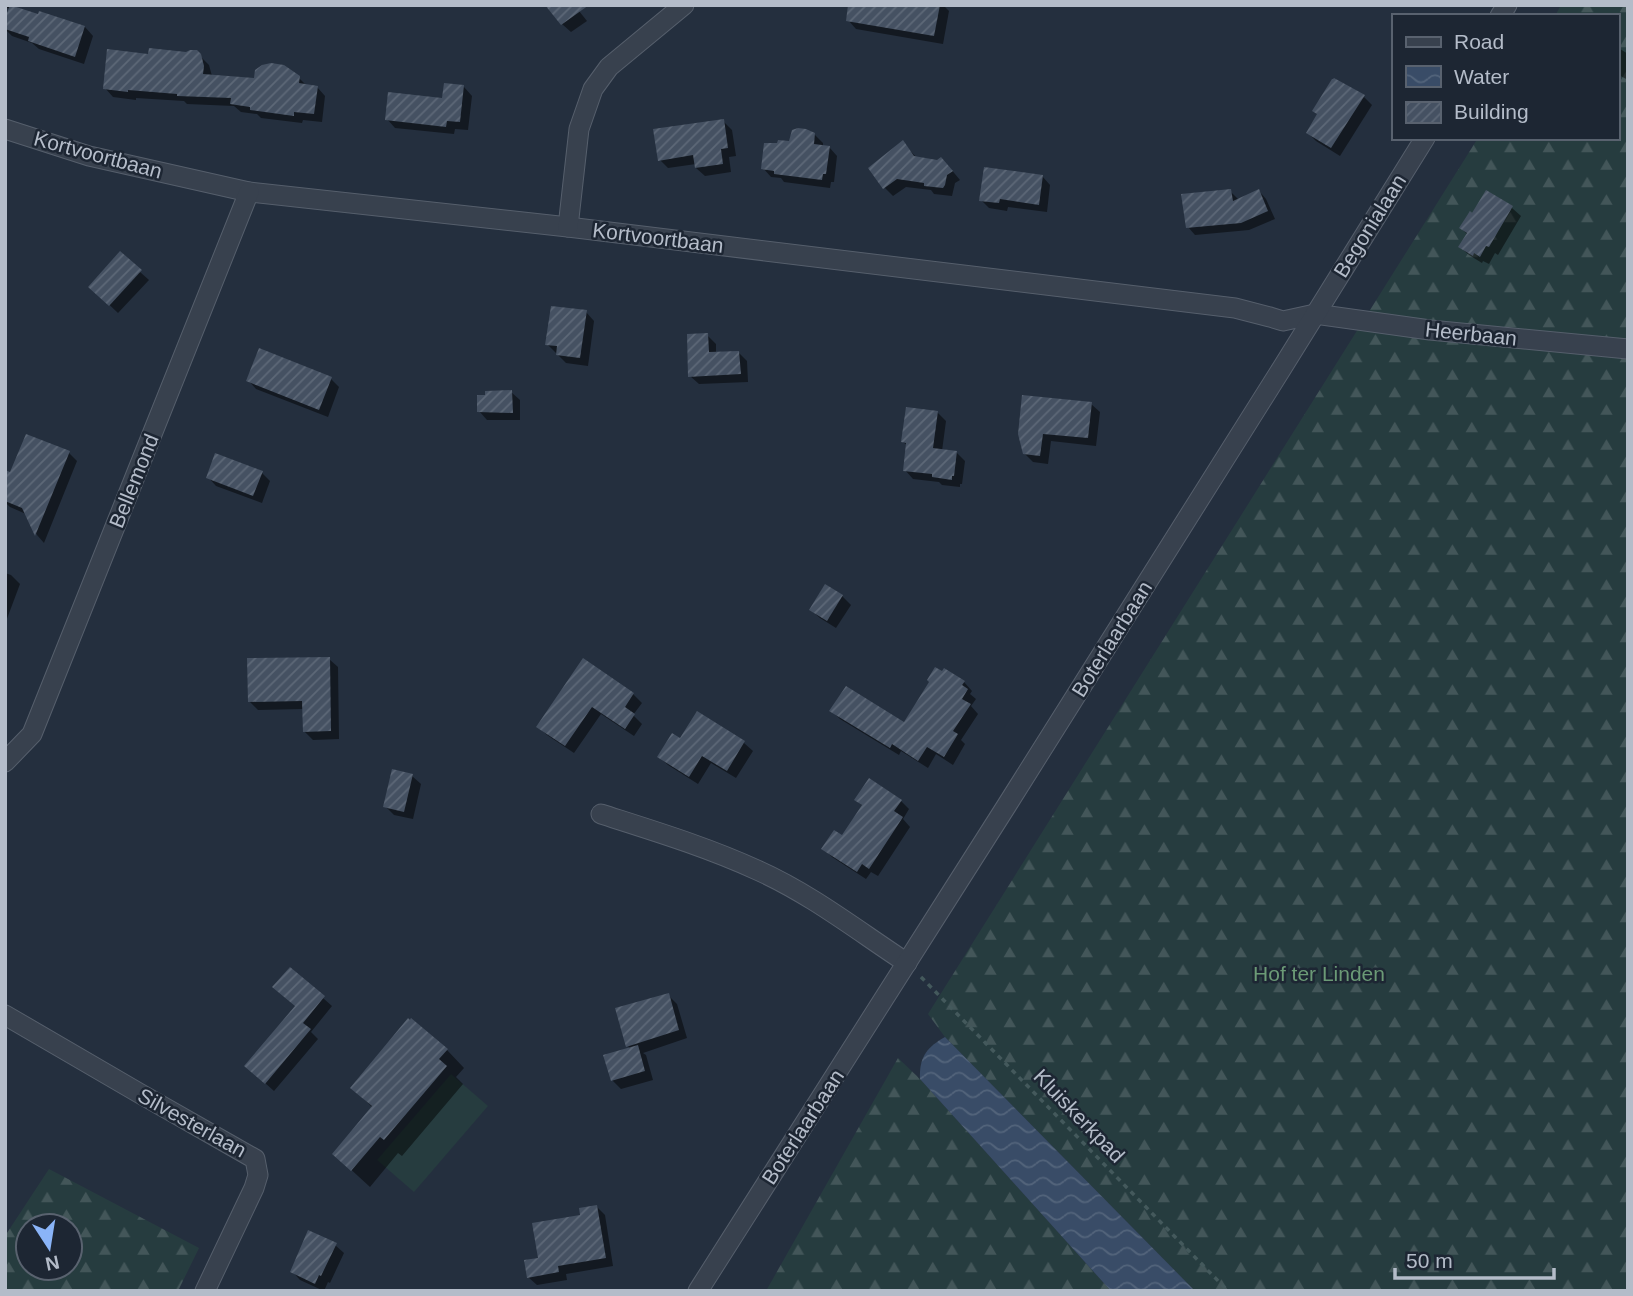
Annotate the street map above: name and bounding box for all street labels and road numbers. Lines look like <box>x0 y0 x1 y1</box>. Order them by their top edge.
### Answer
street label: Kortvoortbaan <box>31 126 165 183</box>
street label: Begonialaan <box>1329 170 1410 281</box>
street label: Kortvoortbaan <box>591 218 725 257</box>
street label: Heerbaan <box>1424 317 1518 350</box>
street label: Bellemond <box>104 431 163 531</box>
street label: Boterlaarbaan <box>1067 577 1156 701</box>
street label: Kluiskerkpad <box>1029 1064 1129 1167</box>
street label: Boterlaarbaan <box>757 1065 848 1188</box>
street label: Silvesterlaan <box>134 1083 250 1162</box>

